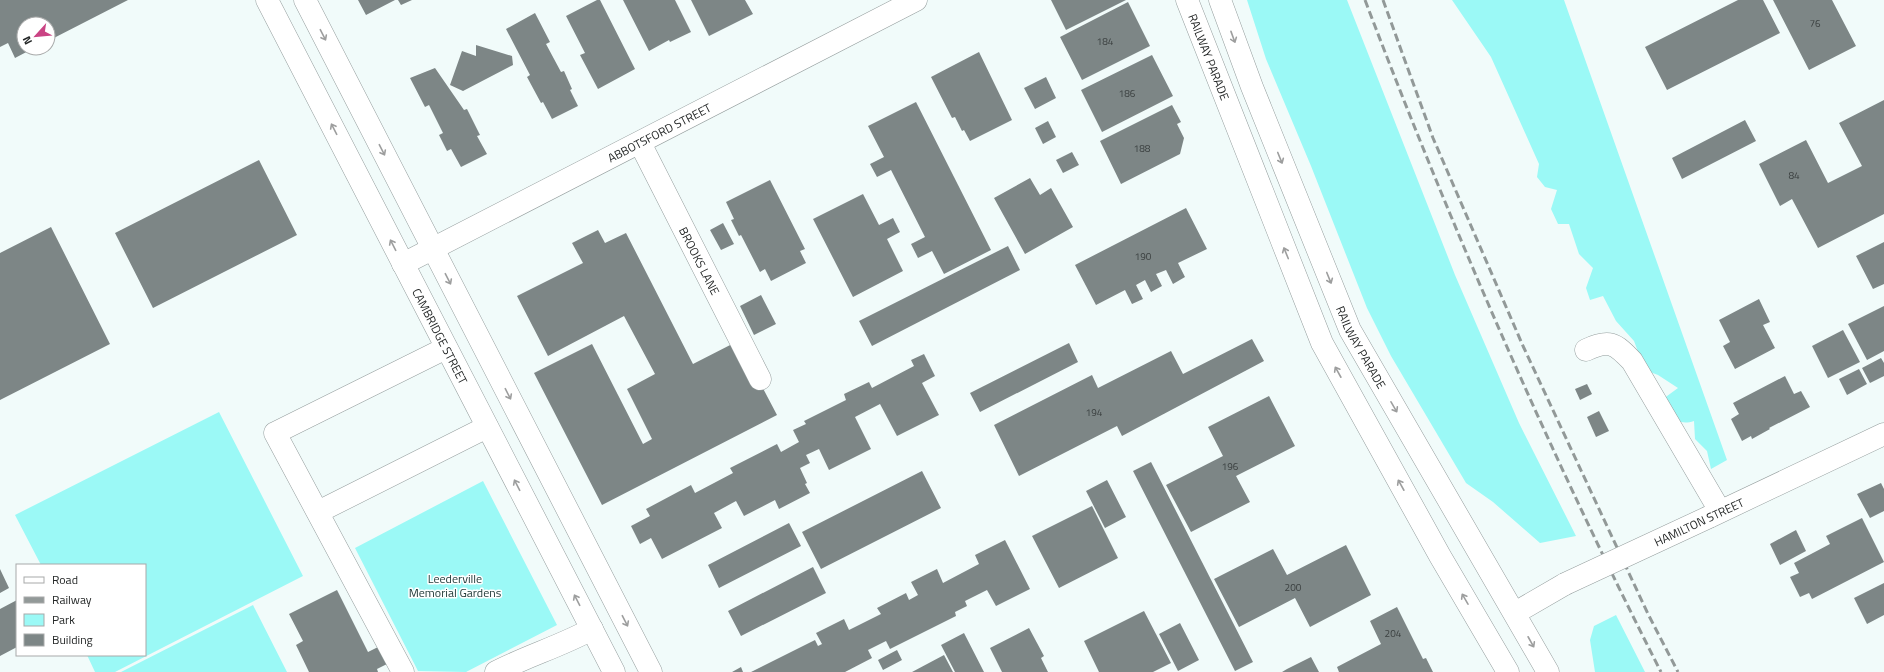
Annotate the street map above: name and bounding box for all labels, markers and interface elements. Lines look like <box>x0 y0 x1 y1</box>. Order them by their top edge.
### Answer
street label: RAILWAY PARADE <box>1184 11 1235 103</box>
north arrow <box>16 16 56 56</box>
house number: 76 <box>1809 16 1821 31</box>
one-way arrow <box>320 28 327 40</box>
one-way arrow <box>1230 30 1238 42</box>
text: N <box>18 34 36 48</box>
house number: 184 <box>1097 34 1114 49</box>
house number: 186 <box>1119 86 1136 101</box>
street label: ABBOTSFORD STREET <box>604 97 715 167</box>
one-way arrow <box>330 123 337 135</box>
house number: 188 <box>1134 141 1151 156</box>
one-way arrow <box>379 144 387 156</box>
one-way arrow <box>1277 151 1285 163</box>
house number: 84 <box>1788 168 1800 183</box>
street label: BROOKS LANE <box>675 223 725 298</box>
one-way arrow <box>389 239 396 251</box>
one-way arrow <box>1282 247 1289 259</box>
house number: 190 <box>1135 249 1152 264</box>
one-way arrow <box>445 272 452 284</box>
one-way arrow <box>1326 272 1333 284</box>
street label: CAMBRIDGE STREET <box>408 284 473 388</box>
street label: RAILWAY PARADE <box>1332 303 1391 392</box>
one-way arrow <box>1334 366 1341 378</box>
one-way arrow <box>505 388 512 400</box>
one-way arrow <box>1390 401 1398 413</box>
house number: 194 <box>1086 405 1103 420</box>
house number: 196 <box>1222 459 1239 474</box>
one-way arrow <box>513 479 520 491</box>
one-way arrow <box>1396 479 1404 491</box>
street label: HAMILTON STREET <box>1651 493 1748 551</box>
legend <box>16 564 146 656</box>
park label: Leederville Memorial Gardens <box>409 569 502 602</box>
text: Road <box>52 570 78 589</box>
house number: 200 <box>1285 580 1302 595</box>
text: Railway <box>52 590 92 609</box>
one-way arrow <box>1460 593 1468 605</box>
one-way arrow <box>573 594 580 606</box>
text: Park <box>52 610 75 629</box>
one-way arrow <box>622 615 629 627</box>
house number: 204 <box>1385 626 1402 641</box>
text: Building <box>52 630 93 649</box>
one-way arrow <box>1528 636 1536 648</box>

